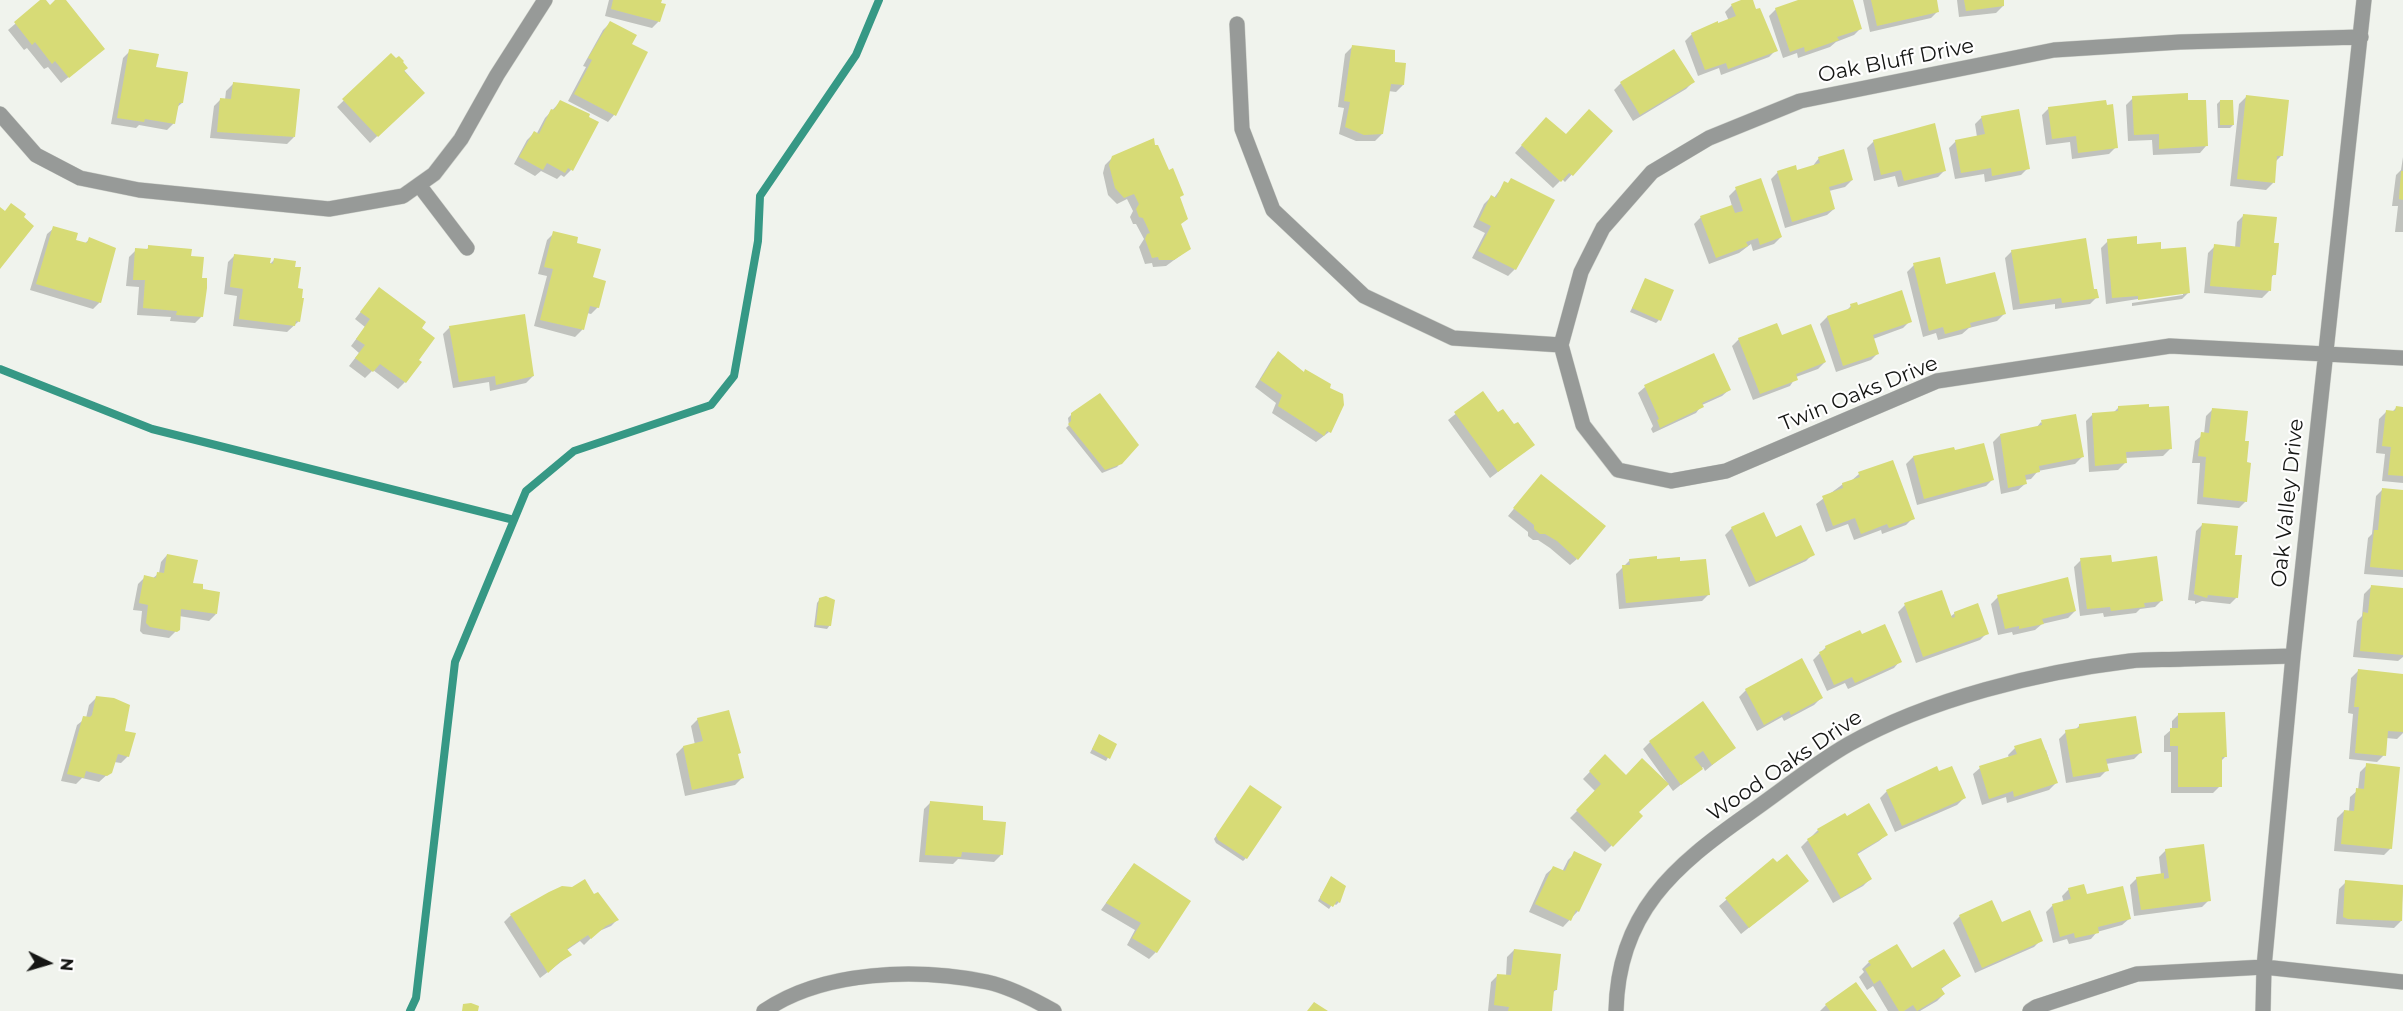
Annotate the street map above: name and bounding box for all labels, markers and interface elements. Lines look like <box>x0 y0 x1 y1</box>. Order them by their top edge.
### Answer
street label: Oak Bluff Drive <box>1816 34 1976 88</box>
street label: Twin Oaks Drive <box>1776 351 1942 437</box>
street label: Oak Valley Drive <box>2267 417 2309 589</box>
street label: Wood Oaks Drive <box>1703 705 1867 827</box>
north arrow <box>18 933 78 993</box>
text: N <box>56 957 76 972</box>

